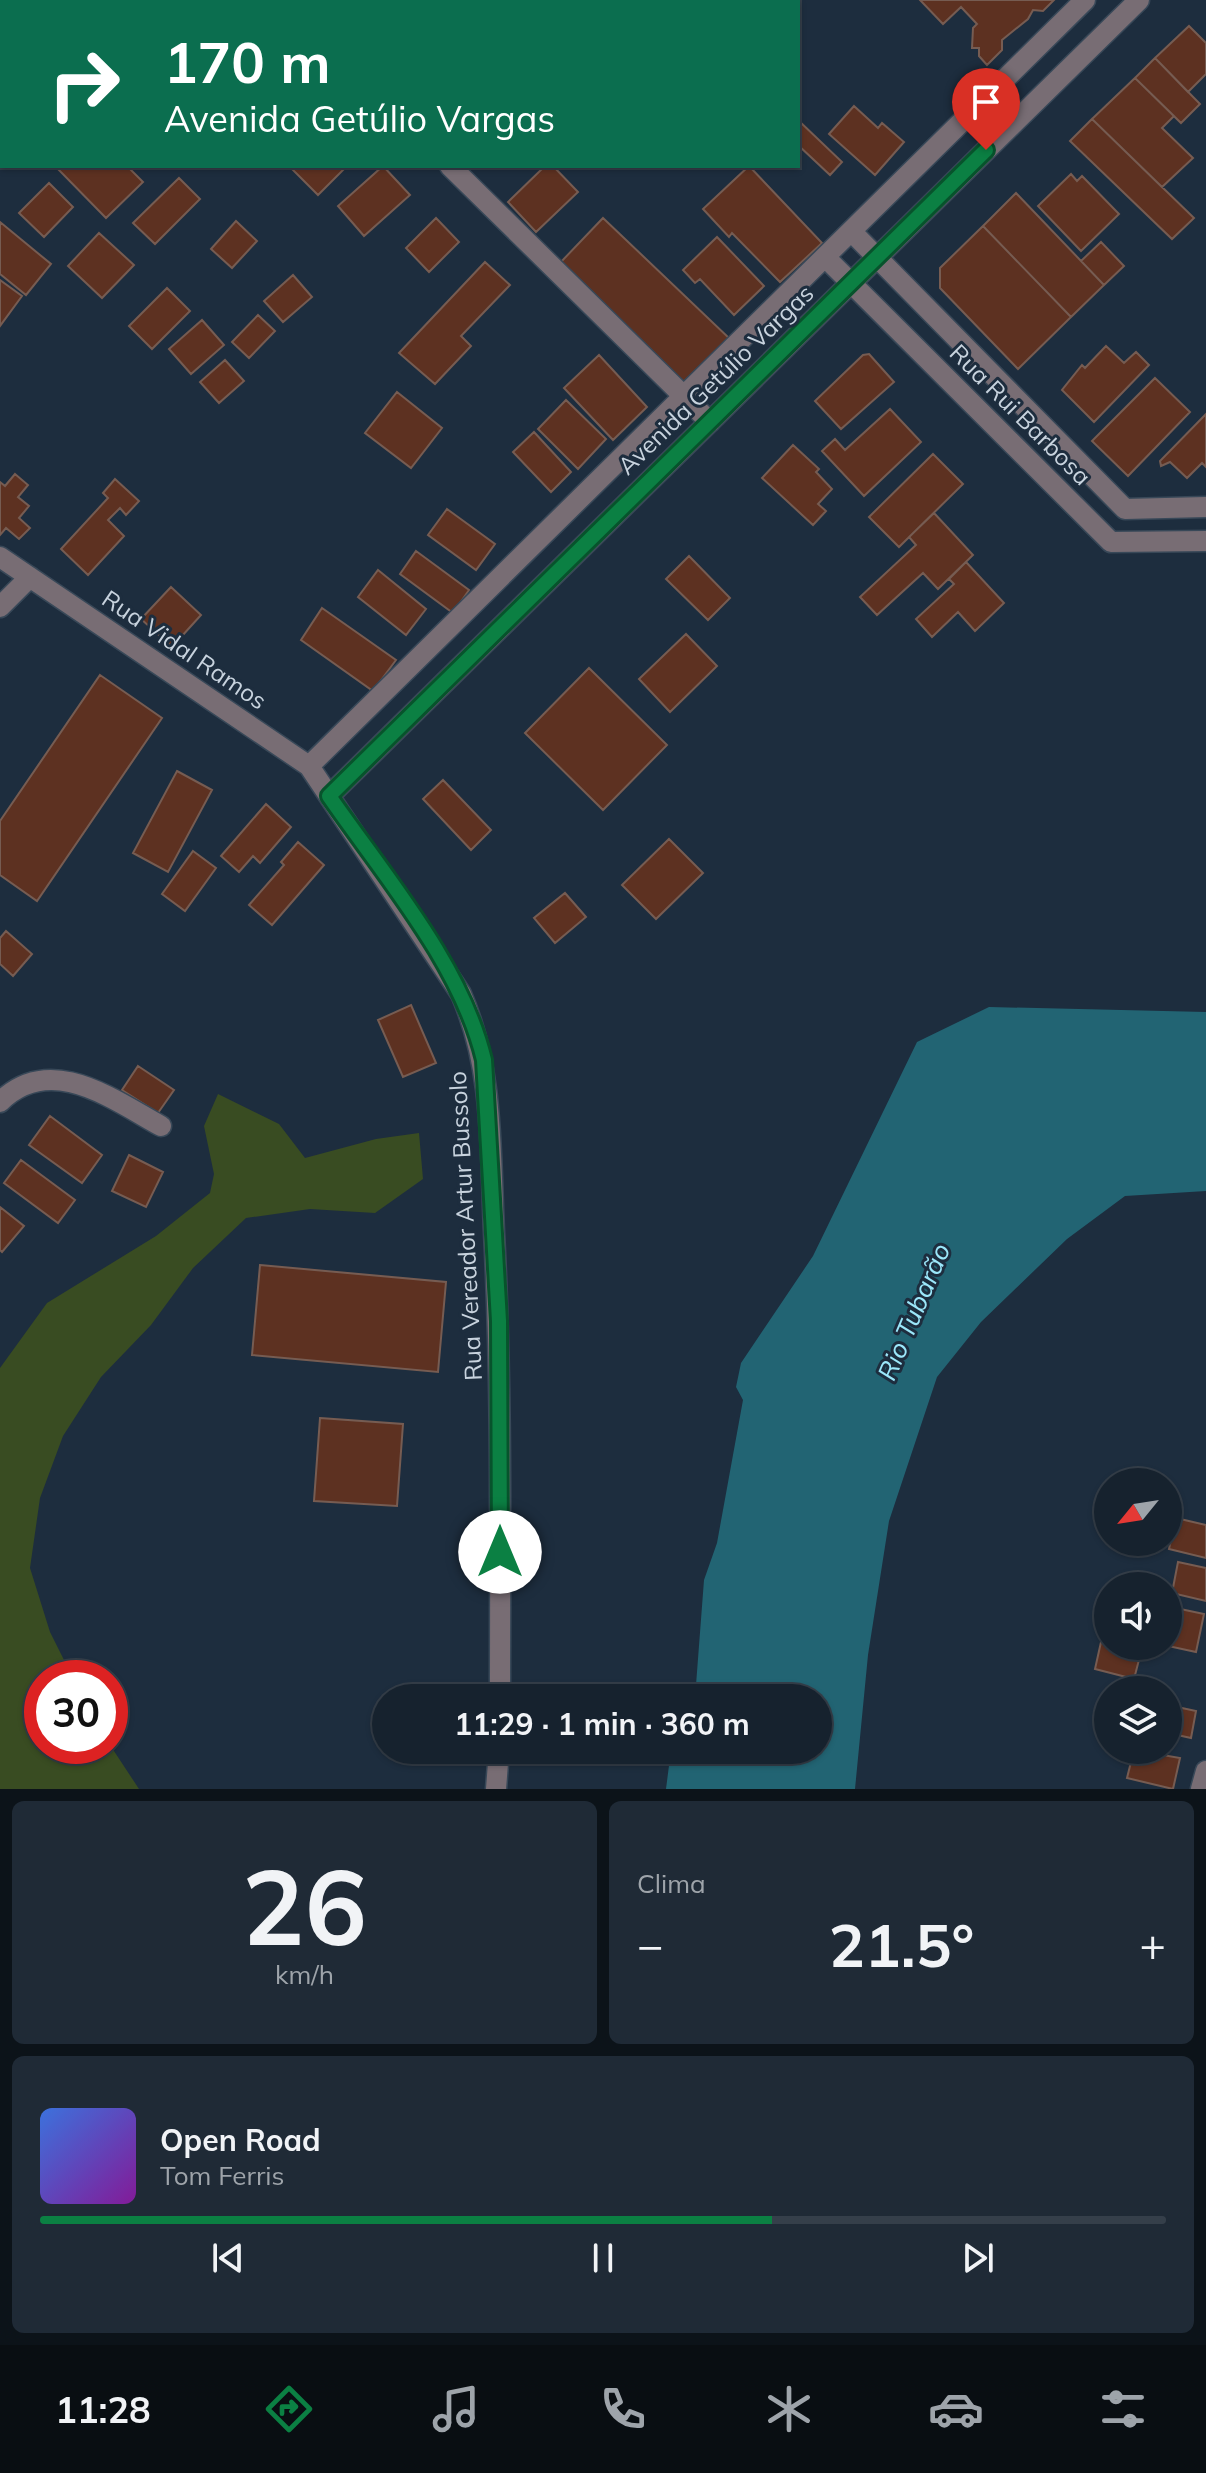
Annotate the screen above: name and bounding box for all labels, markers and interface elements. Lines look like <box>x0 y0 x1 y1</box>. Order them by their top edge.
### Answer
text: 170 m <box>164 27 331 97</box>
icon: right <box>32 32 136 136</box>
pin <box>952 68 1020 150</box>
icon: arrive <box>964 80 1008 124</box>
text: Avenida Getúlio Vargas <box>164 96 555 141</box>
street label: Avenida Getúlio Vargas <box>611 278 820 481</box>
street label: Rua Rui Barbosa <box>944 337 1098 491</box>
street label: Rua Vidal Ramos <box>97 583 273 715</box>
street label: Rua Vereador Artur Bussolo <box>442 1071 488 1382</box>
water label: Rio Tubarão <box>870 1238 957 1385</box>
north arrow <box>1094 1468 1182 1556</box>
map controls <box>1094 1468 1182 1764</box>
position arrow <box>458 1510 542 1594</box>
button: sound <box>1094 1572 1182 1660</box>
speed limit sign: 30 <box>24 1660 128 1764</box>
button: layers <box>1094 1676 1182 1764</box>
text: 11:29 · 1 min · 360 m <box>454 1705 750 1743</box>
text: 26 <box>242 1840 367 1971</box>
text: Clima <box>637 1867 706 1900</box>
text: 21.5° <box>829 1907 974 1982</box>
text: − <box>637 1917 663 1972</box>
text: + <box>1140 1917 1166 1972</box>
text: km/h <box>275 1958 334 1991</box>
text: Open Road <box>160 2121 321 2159</box>
text: Tom Ferris <box>160 2159 284 2192</box>
icon: previous <box>206 2236 250 2280</box>
icon: pause <box>581 2236 625 2280</box>
icon: next <box>956 2236 1000 2280</box>
icon: directions <box>261 2381 317 2437</box>
icon: music <box>428 2381 484 2437</box>
icon: phone <box>595 2381 651 2437</box>
icon: climate <box>761 2381 817 2437</box>
icon: car <box>928 2381 984 2437</box>
icon: filters <box>1095 2381 1151 2437</box>
text: 11:28 <box>55 2387 151 2432</box>

